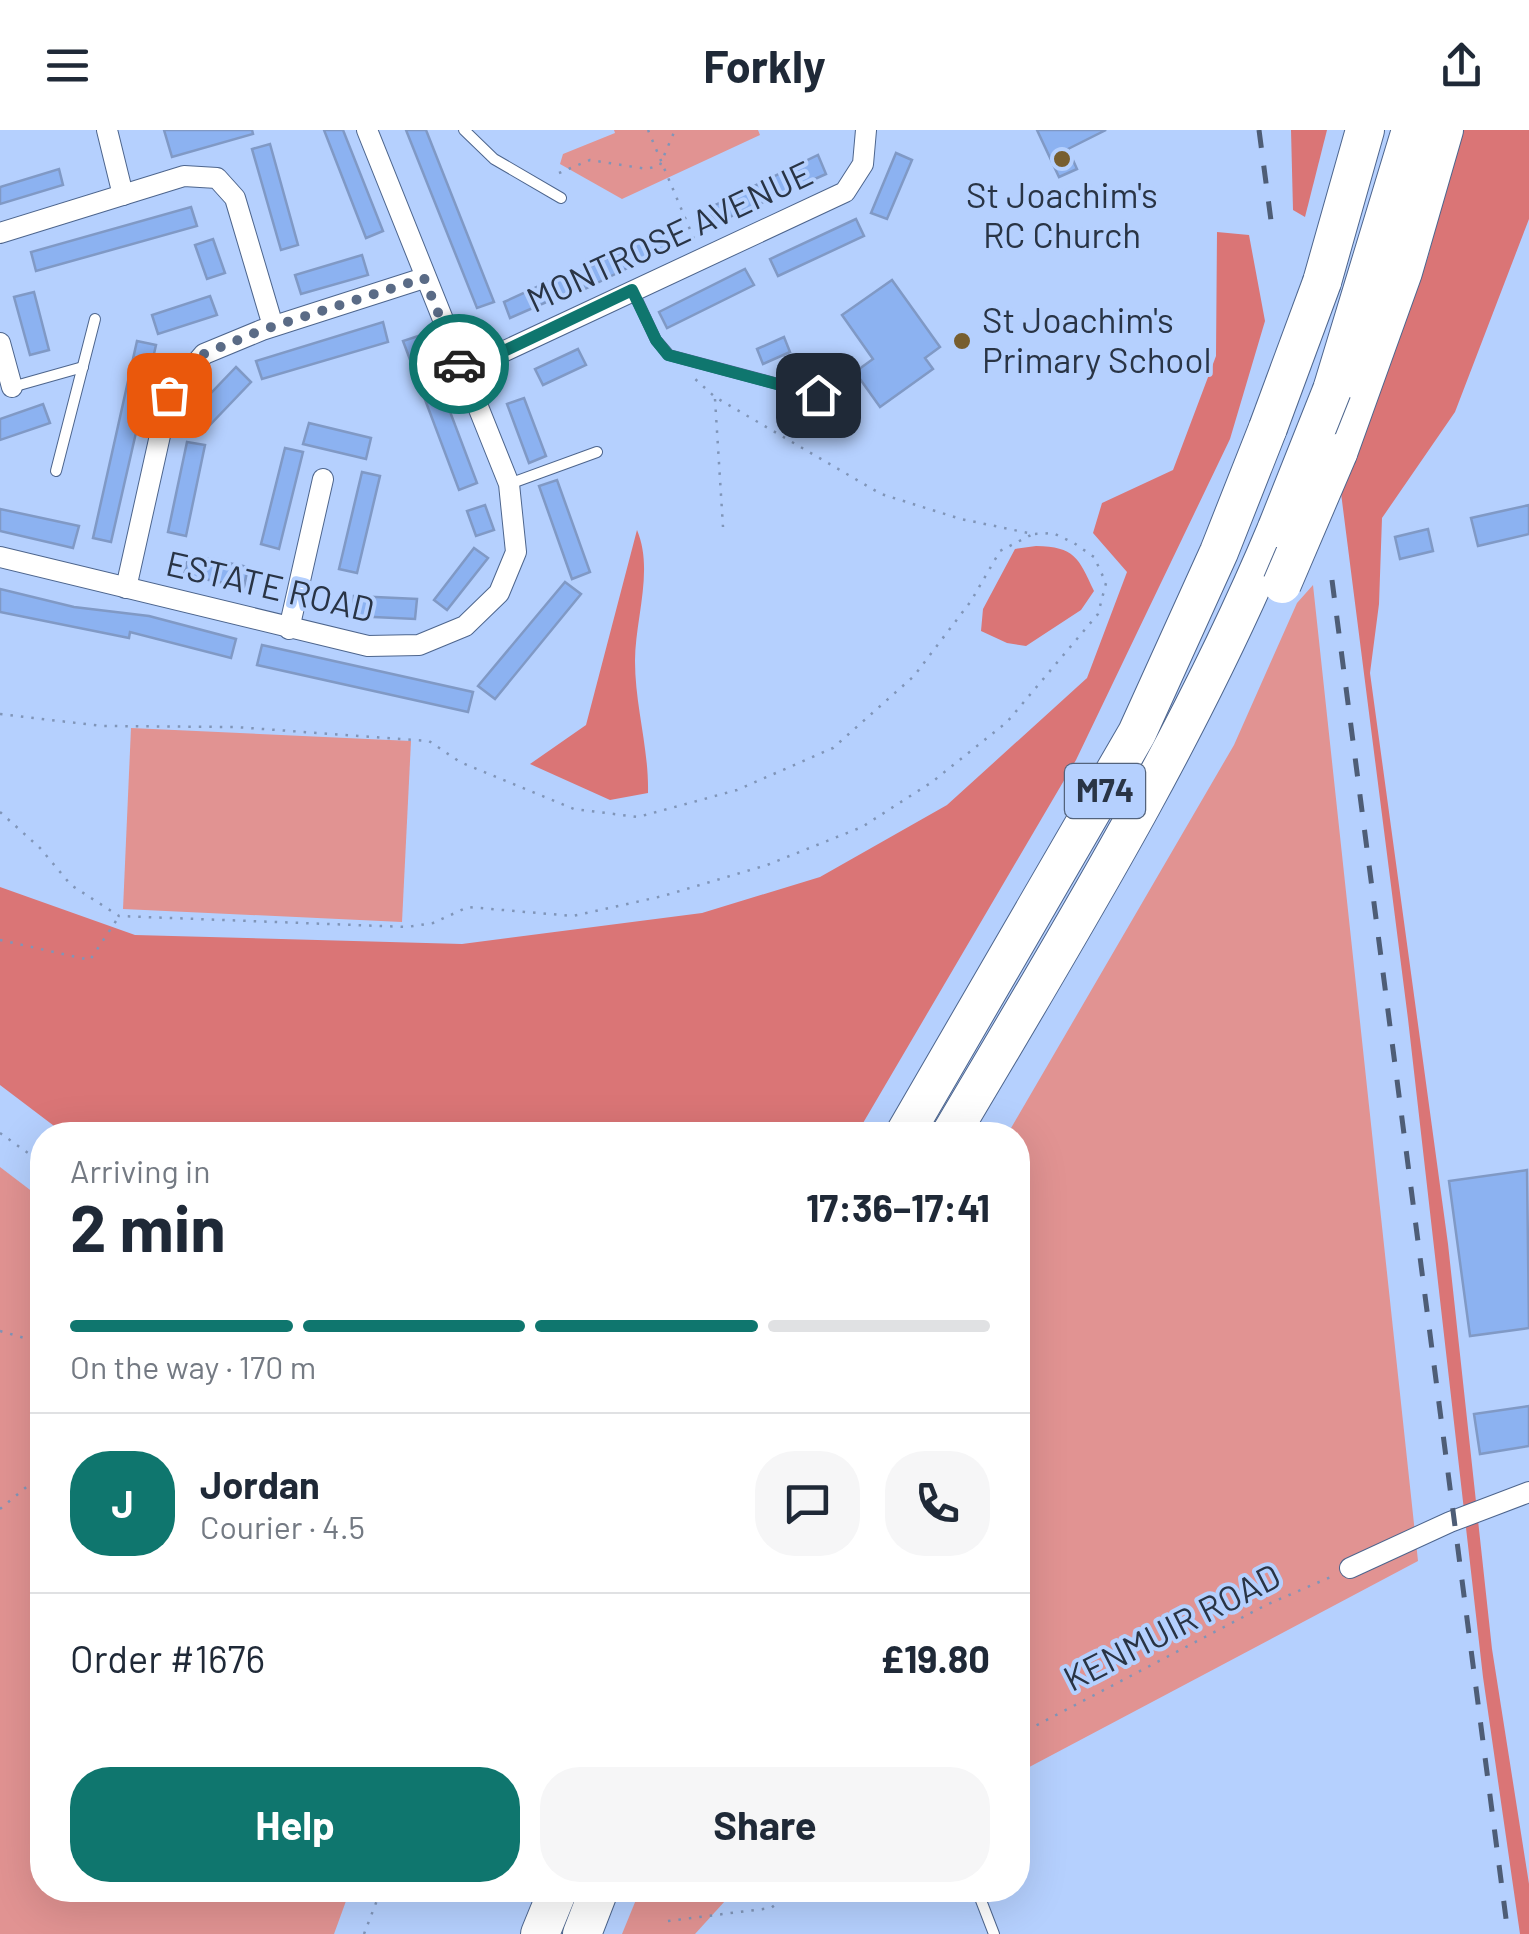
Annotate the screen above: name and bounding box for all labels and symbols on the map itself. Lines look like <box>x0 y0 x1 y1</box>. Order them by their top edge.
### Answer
marker: St Joachim's RC Church <box>1051 148 1073 170</box>
street label: MONTROSE AVENUE <box>520 151 819 320</box>
place label: St Joachim's RC Church <box>966 173 1158 255</box>
place label: St Joachim's Primary School <box>982 298 1212 380</box>
courier <box>409 314 509 414</box>
marker: St Joachim's Primary School <box>951 330 973 352</box>
pin <box>127 353 212 438</box>
pin <box>776 353 861 438</box>
street label: ESTATE ROAD <box>162 541 378 629</box>
road number: M74 <box>1065 764 1145 818</box>
street label: KENMUIR ROAD <box>1056 1554 1286 1699</box>

